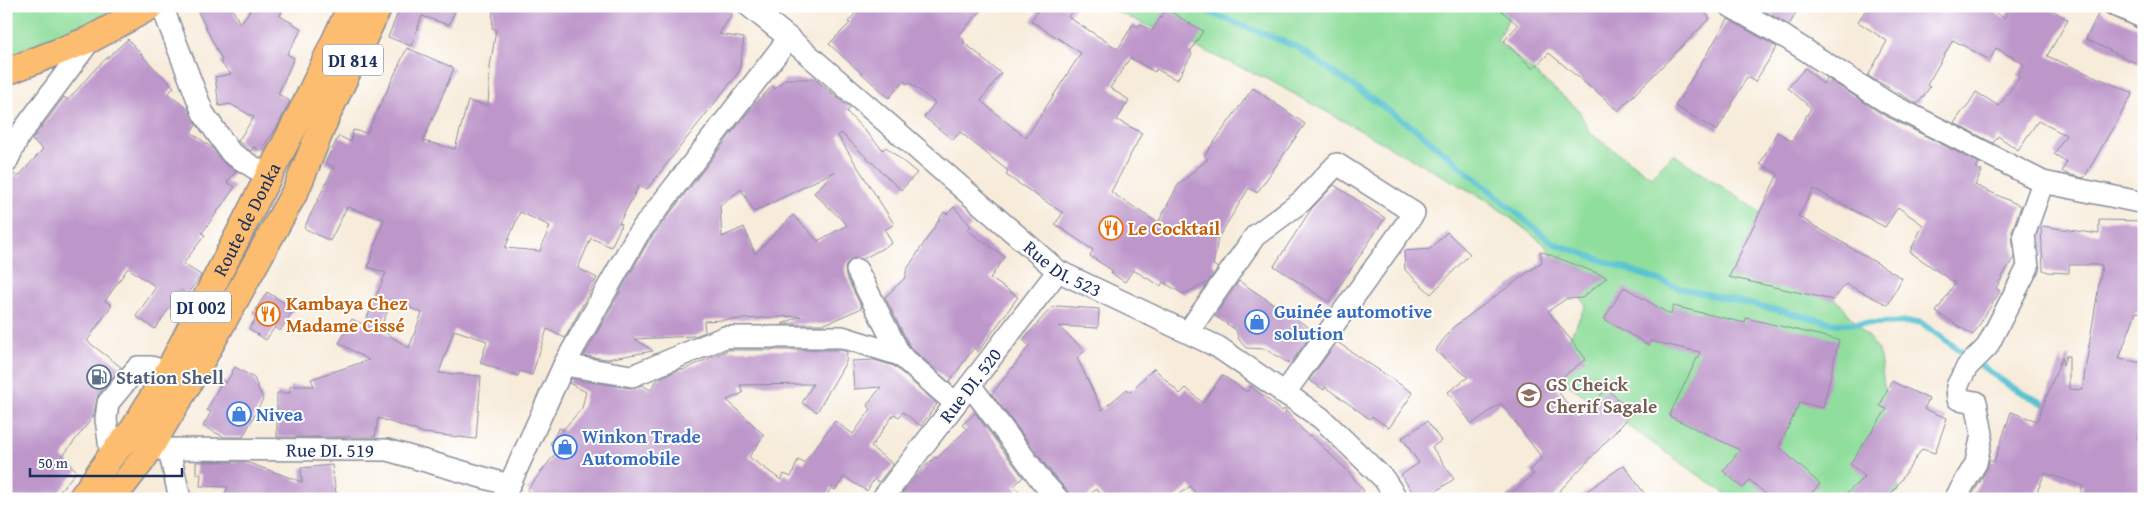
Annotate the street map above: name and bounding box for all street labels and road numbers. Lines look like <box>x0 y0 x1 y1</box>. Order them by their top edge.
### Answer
road number: DI 814 <box>323 44 383 76</box>
street label: Route de Donka <box>206 157 287 281</box>
street label: Rue DI. 523 <box>1018 233 1106 304</box>
road number: DI 002 <box>171 292 231 322</box>
street label: Rue DI. 520 <box>932 342 1008 428</box>
street label: Rue DI. 519 <box>286 436 374 464</box>

